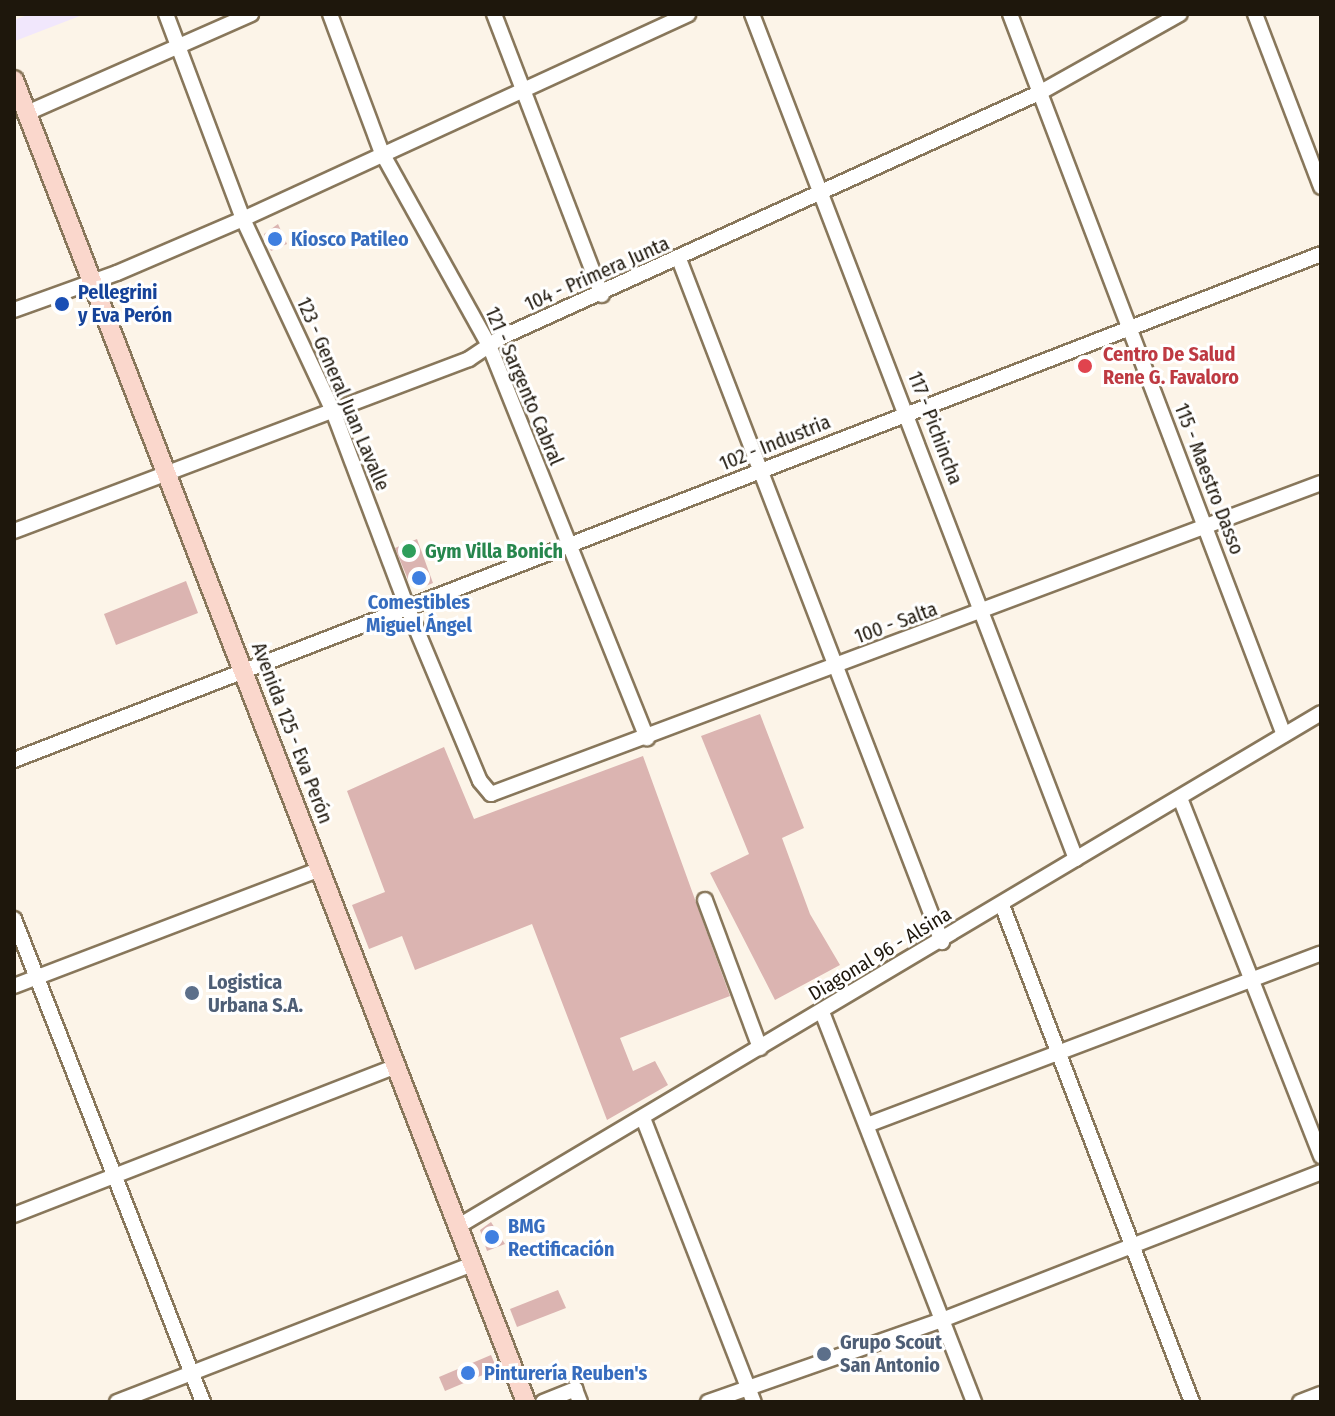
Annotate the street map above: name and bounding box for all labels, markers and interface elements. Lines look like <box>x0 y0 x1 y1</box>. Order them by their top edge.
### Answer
place label: Kiosco Patileo <box>291 227 409 251</box>
marker: Kiosco Patileo <box>266 230 284 248</box>
street label: 104 - Primera Junta <box>521 231 673 317</box>
place label: Pellegrini y Eva Perón <box>78 280 172 327</box>
street label: 123 - General Juan Lavalle <box>291 294 395 494</box>
marker: Pellegrini y Eva Perón <box>53 295 71 313</box>
street label: 121 - Sargento Cabral <box>480 303 568 469</box>
place label: Centro De Salud Rene G. Favaloro <box>1103 342 1239 389</box>
marker: Centro De Salud Rene G. Favaloro <box>1074 355 1096 377</box>
street label: 117 - Pichincha <box>902 368 968 488</box>
street label: 115 - Maestro Dasso <box>1169 400 1249 558</box>
street label: 102 - Industria <box>716 410 834 476</box>
place label: Gym Villa Bonich <box>425 539 563 563</box>
marker: Gym Villa Bonich <box>400 542 418 560</box>
marker: Comestibles Miguel Ángel <box>410 569 428 587</box>
place label: Comestibles Miguel Ángel <box>366 590 472 637</box>
street label: 100 - Salta <box>851 597 941 649</box>
street label: Avenida 125 - Eva Perón <box>246 639 338 827</box>
street label: Diagonal 96 - Alsina <box>804 902 956 1006</box>
place label: Logistica Urbana S.A. <box>208 970 303 1017</box>
marker: Logistica Urbana S.A. <box>183 984 201 1002</box>
place label: BMG Rectificación <box>508 1214 614 1261</box>
marker: BMG Rectificación <box>483 1228 501 1246</box>
place label: Grupo Scout San Antonio <box>840 1330 942 1377</box>
marker: Grupo Scout San Antonio <box>815 1345 833 1363</box>
place label: Pinturería Reuben's <box>484 1361 647 1385</box>
marker: Pinturería Reuben's <box>459 1364 477 1382</box>

